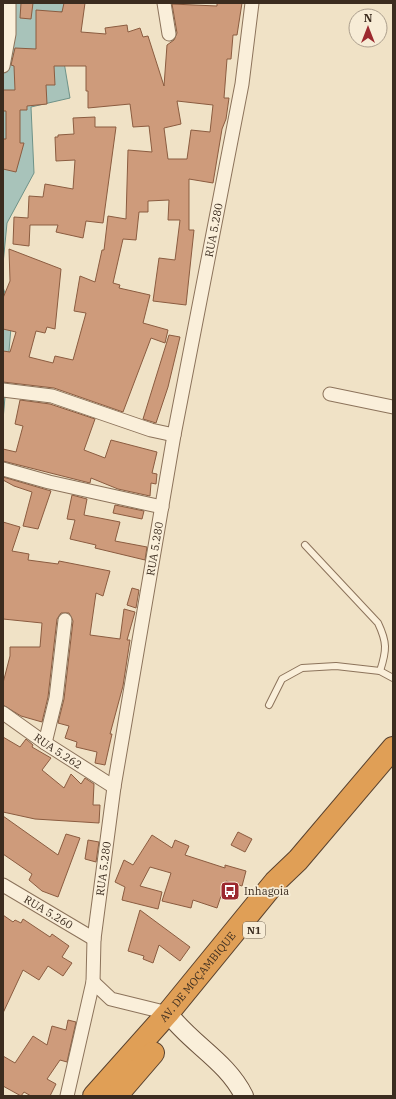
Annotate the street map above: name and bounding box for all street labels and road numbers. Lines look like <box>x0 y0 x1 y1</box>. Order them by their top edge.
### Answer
street label: RUA 5.280 <box>202 202 226 258</box>
street label: RUA 5.280 <box>143 520 166 577</box>
street label: RUA 5.262 <box>31 730 85 772</box>
street label: RUA 5.280 <box>93 840 114 897</box>
street label: RUA 5.260 <box>22 892 76 932</box>
road number: N1 <box>243 922 265 938</box>
street label: AV. DE MOÇAMBIQUE <box>157 929 239 1025</box>

